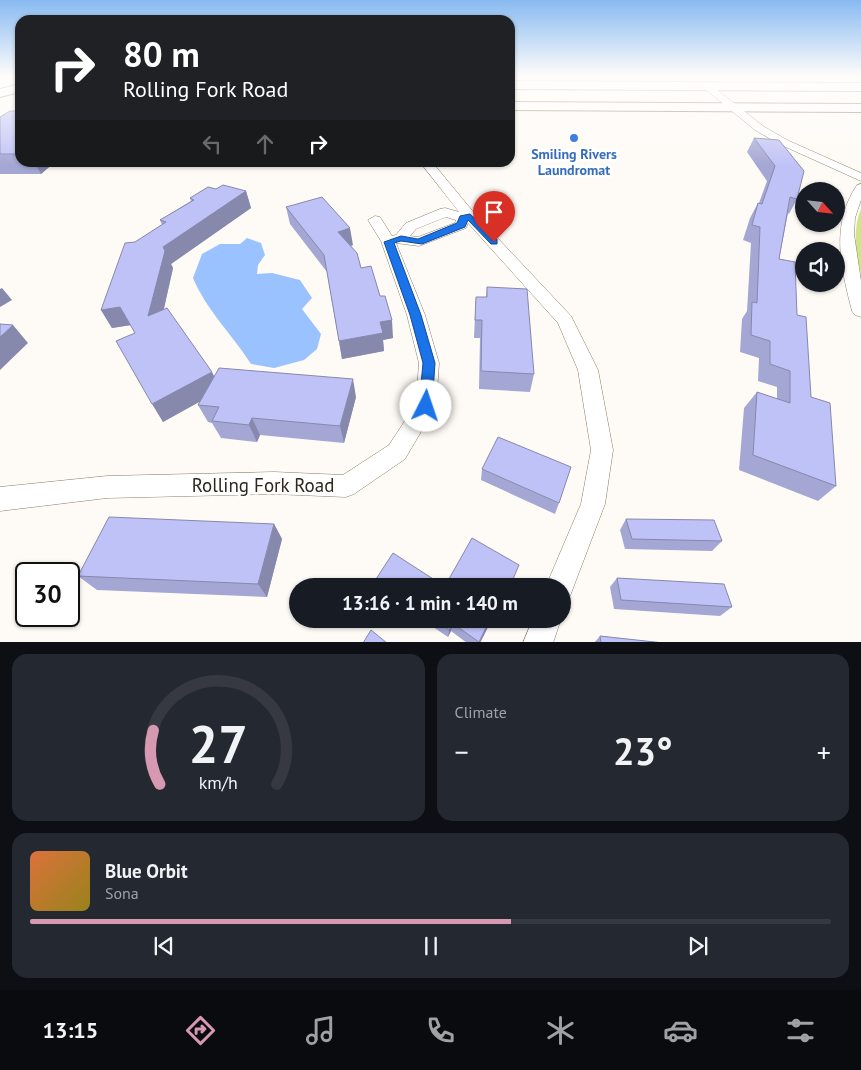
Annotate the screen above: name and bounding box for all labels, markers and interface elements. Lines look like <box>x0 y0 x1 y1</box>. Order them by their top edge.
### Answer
text: 80 m <box>123 31 200 77</box>
icon: right <box>40 35 105 100</box>
text: Rolling Fork Road <box>123 75 288 103</box>
icon: left <box>198 130 226 158</box>
icon: ahead <box>251 130 279 158</box>
icon: right <box>304 130 332 158</box>
marker: Smiling Rivers Laundromat <box>568 132 580 144</box>
place label: Smiling Rivers Laundromat <box>531 145 617 179</box>
north arrow <box>795 182 845 232</box>
map controls <box>795 182 845 292</box>
pin <box>473 191 515 242</box>
icon: arrive <box>480 198 508 226</box>
button: sound <box>795 242 845 292</box>
position arrow <box>399 379 451 431</box>
street label: Rolling Fork Road <box>192 473 334 497</box>
speed limit sign: 30 <box>15 562 80 627</box>
text: 13:16 · 1 min · 140 m <box>342 591 518 615</box>
text: Climate <box>455 702 507 722</box>
text: 27 <box>189 710 248 777</box>
text: 23° <box>613 726 673 775</box>
text: − <box>455 733 469 770</box>
text: + <box>817 733 831 770</box>
text: km/h <box>199 771 238 794</box>
text: Blue Orbit <box>105 859 188 883</box>
text: Sona <box>105 883 139 903</box>
icon: previous <box>150 932 178 960</box>
icon: pause <box>417 932 445 960</box>
icon: next <box>684 932 712 960</box>
icon: directions <box>183 1013 218 1048</box>
icon: music <box>303 1013 338 1048</box>
icon: phone <box>423 1013 458 1048</box>
icon: climate <box>543 1013 578 1048</box>
icon: car <box>663 1013 698 1048</box>
icon: filters <box>783 1013 818 1048</box>
text: 13:15 <box>43 1016 98 1044</box>

